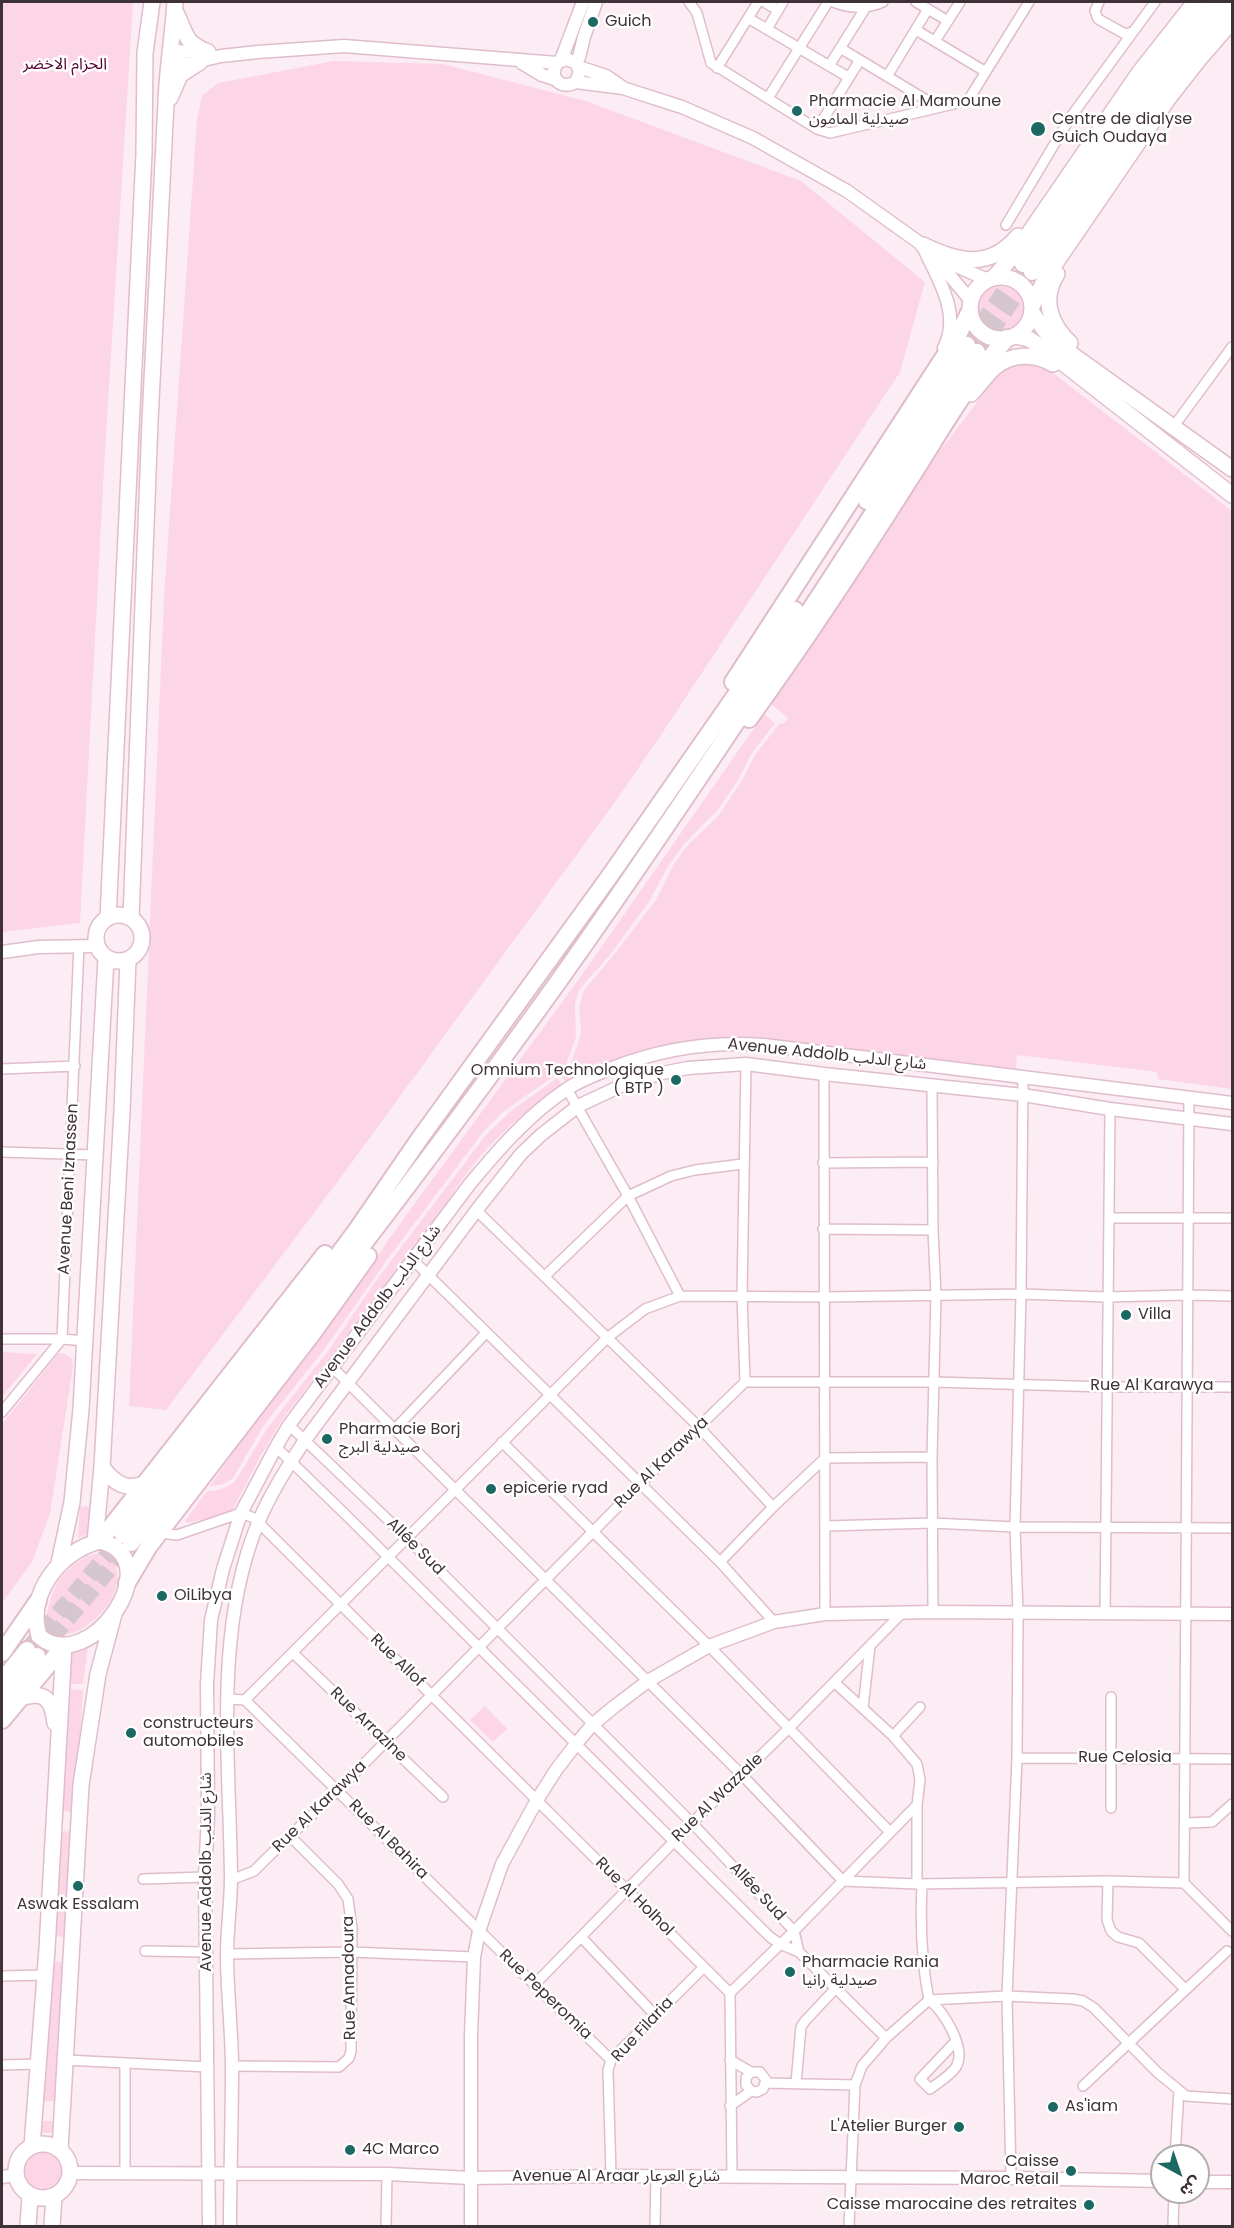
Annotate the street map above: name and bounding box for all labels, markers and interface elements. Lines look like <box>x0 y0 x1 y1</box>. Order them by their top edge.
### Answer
place label: Guich <box>605 12 652 32</box>
marker: Guich <box>586 15 600 29</box>
park label: الحزام الاخضر <box>23 55 107 75</box>
place label: Pharmacie Al Mamoune صيدلية المامون <box>809 92 1001 130</box>
marker: Pharmacie Al Mamoune صيدلية المامون <box>790 104 804 118</box>
place label: Centre de dialyse Guich Oudaya <box>1052 110 1192 148</box>
marker: Centre de dialyse Guich Oudaya <box>1029 120 1047 138</box>
street label: Avenue Addolb شارع الدلب <box>727 1035 927 1075</box>
place label: Omnium Technologique ( BTP ) <box>471 1061 664 1099</box>
marker: Omnium Technologique ( BTP ) <box>669 1073 683 1087</box>
street label: Avenue Beni Iznassen <box>55 1103 83 1275</box>
street label: Avenue Addolb شارع الدلب <box>310 1222 446 1392</box>
place label: Villa <box>1138 1305 1171 1325</box>
marker: Villa <box>1119 1308 1133 1322</box>
street label: Rue Al Karawya <box>1090 1376 1214 1396</box>
street label: Rue Al Karawya <box>611 1413 713 1513</box>
place label: Pharmacie Borj صيدلية البرج <box>339 1420 460 1458</box>
marker: Pharmacie Borj صيدلية البرج <box>320 1432 334 1446</box>
place label: epicerie ryad <box>503 1479 608 1499</box>
marker: epicerie ryad <box>484 1482 498 1496</box>
street label: Allée Sud <box>382 1514 448 1580</box>
place label: OiLibya <box>174 1586 232 1606</box>
marker: OiLibya <box>155 1589 169 1603</box>
street label: Rue Allof <box>366 1630 428 1692</box>
street label: Rue Arrazine <box>326 1684 410 1766</box>
place label: constructeurs automobiles <box>143 1714 254 1752</box>
marker: constructeurs automobiles <box>124 1726 138 1740</box>
street label: Rue Celosia <box>1078 1748 1172 1768</box>
street label: Rue Al Wazzale <box>669 1750 767 1846</box>
street label: Rue Al Karawya <box>269 1757 371 1857</box>
street label: Avenue Addolb شارع الدلب <box>197 1772 217 1972</box>
street label: Rue Al Bahira <box>344 1796 432 1884</box>
street label: Rue Al Holhol <box>591 1854 677 1940</box>
street label: Allée Sud <box>725 1859 789 1925</box>
marker: Aswak Essalam <box>71 1879 85 1893</box>
place label: Aswak Essalam <box>17 1895 139 1915</box>
street label: Rue Annadoura <box>339 1916 361 2040</box>
street label: Rue Peperomia <box>495 1946 595 2044</box>
place label: Pharmacie Rania صيدلية رانيا <box>802 1953 939 1991</box>
marker: Pharmacie Rania صيدلية رانيا <box>783 1965 797 1979</box>
street label: Rue Filaria <box>608 1994 678 2066</box>
place label: As'iam <box>1065 2097 1118 2117</box>
marker: As'iam <box>1046 2100 1060 2114</box>
place label: L'Atelier Burger <box>830 2117 947 2137</box>
marker: L'Atelier Burger <box>952 2120 966 2134</box>
place label: 4C Marco <box>362 2140 439 2160</box>
marker: 4C Marco <box>343 2143 357 2157</box>
north arrow <box>1150 2144 1210 2204</box>
place label: Caisse Maroc Retail <box>960 2152 1059 2190</box>
marker: Caisse Maroc Retail <box>1064 2164 1078 2178</box>
street label: Avenue Al Araar شارع العرعار <box>512 2167 720 2187</box>
text: ش <box>1175 2171 1206 2202</box>
place label: Caisse marocaine des retraites <box>827 2195 1077 2215</box>
marker: Caisse marocaine des retraites <box>1082 2198 1096 2212</box>

